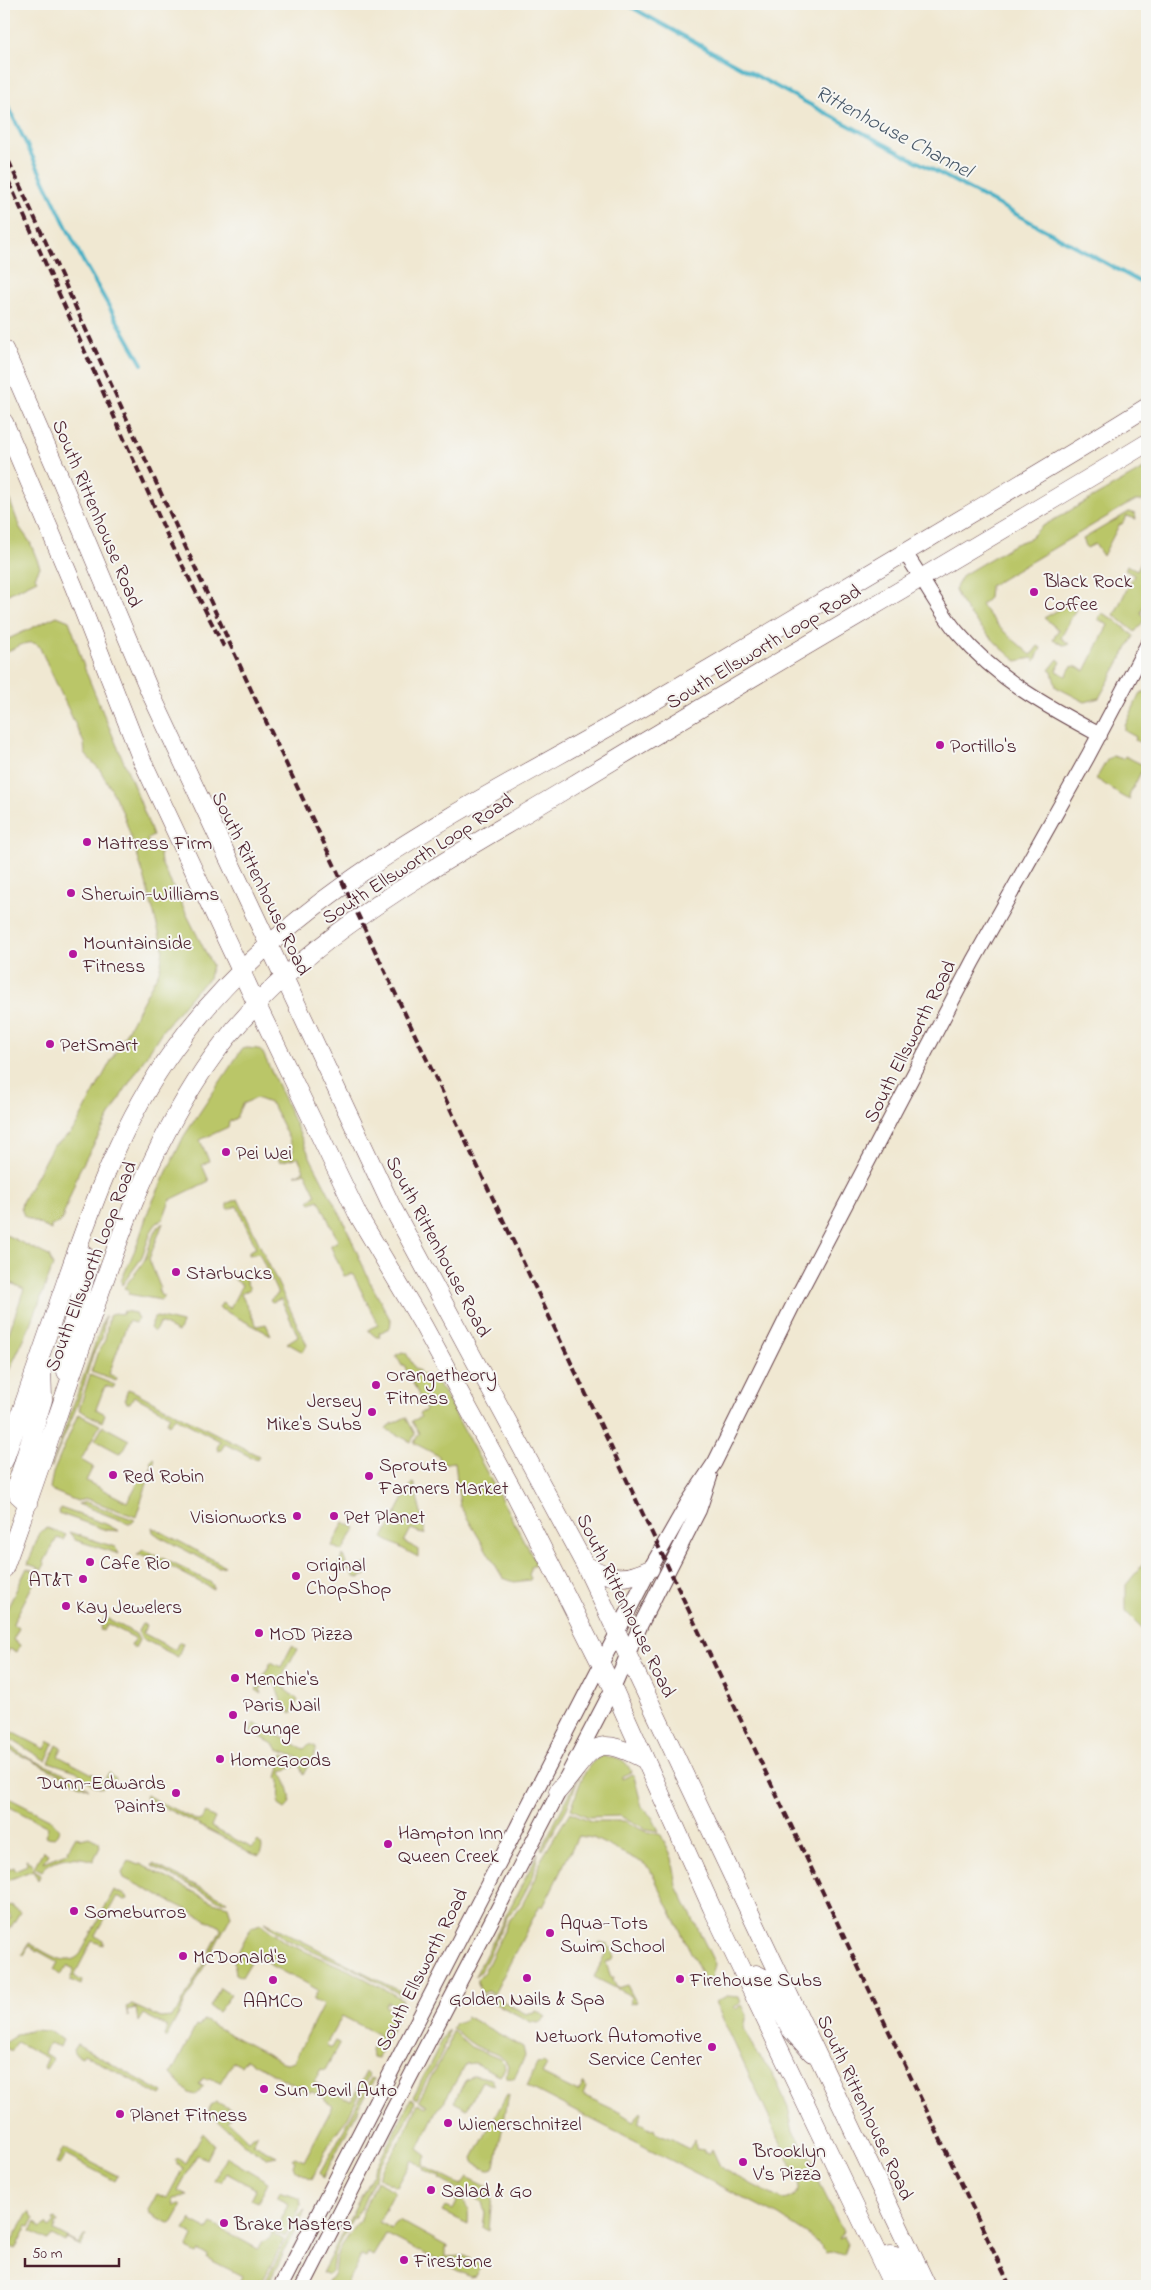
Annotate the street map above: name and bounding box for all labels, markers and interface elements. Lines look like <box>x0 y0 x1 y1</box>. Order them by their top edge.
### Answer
water label: Rittenhouse Channel <box>809 79 979 188</box>
street label: South Rittenhouse Road <box>43 415 148 612</box>
place label: Black Rock Coffee <box>1043 568 1132 620</box>
street label: South Ellsworth Loop Road <box>661 578 867 718</box>
marker: Black Rock Coffee <box>1028 586 1040 598</box>
place label: Portillo's <box>950 733 1017 762</box>
marker: Portillo's <box>934 739 946 751</box>
street label: South Rittenhouse Road <box>203 787 317 981</box>
street label: South Ellsworth Loop Road <box>317 787 520 933</box>
place label: Mattress Firm <box>97 830 212 859</box>
marker: Mattress Firm <box>81 836 93 848</box>
place label: Sherwin-Williams <box>81 881 220 910</box>
marker: Sherwin-Williams <box>65 887 77 899</box>
place label: Mountainside Fitness <box>82 930 192 982</box>
marker: Mountainside Fitness <box>67 948 79 960</box>
street label: South Ellsworth Road <box>858 956 965 1129</box>
place label: PetSmart <box>60 1032 138 1061</box>
marker: PetSmart <box>44 1038 56 1050</box>
place label: Pei Wei <box>236 1140 292 1169</box>
marker: Pei Wei <box>220 1146 232 1158</box>
street label: South Rittenhouse Road <box>377 1151 497 1343</box>
street label: South Ellsworth Loop Road <box>39 1158 146 1376</box>
place label: Starbucks <box>186 1260 272 1289</box>
marker: Starbucks <box>170 1266 182 1278</box>
place label: Orangetheory Fitness <box>385 1362 497 1414</box>
marker: Orangetheory Fitness <box>370 1379 382 1391</box>
place label: Jersey Mike's Subs <box>266 1388 362 1440</box>
marker: Jersey Mike's Subs <box>366 1406 378 1418</box>
place label: Sprouts Farmers Market <box>378 1452 509 1504</box>
place label: Red Robin <box>123 1463 204 1492</box>
marker: Red Robin <box>107 1469 119 1481</box>
marker: Sprouts Farmers Market <box>363 1470 375 1482</box>
place label: Visionworks <box>190 1504 287 1533</box>
place label: Pet Planet <box>344 1504 425 1533</box>
street label: South Rittenhouse Road <box>568 1509 682 1703</box>
marker: Visionworks <box>291 1510 303 1522</box>
marker: Pet Planet <box>328 1510 340 1522</box>
place label: Cafe Rio <box>100 1550 170 1579</box>
place label: Original ChopShop <box>306 1552 391 1604</box>
marker: Cafe Rio <box>84 1556 96 1568</box>
place label: AT&T <box>29 1567 73 1596</box>
marker: Original ChopShop <box>290 1570 302 1582</box>
marker: AT&T <box>77 1573 89 1585</box>
place label: Kay Jewelers <box>76 1594 182 1623</box>
marker: Kay Jewelers <box>60 1600 72 1612</box>
place label: MOD Pizza <box>269 1621 353 1650</box>
marker: MOD Pizza <box>253 1627 265 1639</box>
place label: Menchie's <box>245 1666 319 1695</box>
marker: Menchie's <box>229 1672 241 1684</box>
place label: Paris Nail Lounge <box>243 1692 320 1745</box>
marker: Paris Nail Lounge <box>227 1709 239 1721</box>
place label: HomeGoods <box>230 1747 331 1776</box>
marker: HomeGoods <box>214 1753 226 1765</box>
place label: Dunn-Edwards Paints <box>37 1770 166 1822</box>
marker: Dunn-Edwards Paints <box>170 1787 182 1799</box>
place label: Hampton Inn Queen Creek <box>398 1820 503 1872</box>
marker: Hampton Inn Queen Creek <box>382 1838 394 1850</box>
street label: South Ellsworth Road <box>370 1884 477 2057</box>
place label: Someburros <box>84 1899 187 1928</box>
marker: Someburros <box>68 1905 80 1917</box>
place label: Aqua-Tots Swim School <box>560 1910 665 1962</box>
marker: Aqua-Tots Swim School <box>544 1927 556 1939</box>
place label: McDonald's <box>193 1944 287 1973</box>
marker: McDonald's <box>177 1950 189 1962</box>
place label: Firehouse Subs <box>689 1967 822 1996</box>
marker: Golden Nails & Spa <box>521 1972 533 1984</box>
marker: Firehouse Subs <box>674 1973 686 1985</box>
marker: AAMCO <box>267 1974 279 1986</box>
place label: Golden Nails & Spa <box>449 1986 605 2015</box>
place label: AAMCO <box>243 1988 303 2017</box>
street label: South Rittenhouse Road <box>808 2011 919 2206</box>
place label: Network Automotive Service Center <box>535 2023 703 2075</box>
marker: Network Automotive Service Center <box>706 2041 718 2053</box>
place label: Sun Devil Auto <box>274 2077 397 2106</box>
marker: Sun Devil Auto <box>258 2083 270 2095</box>
place label: Planet Fitness <box>130 2102 248 2131</box>
marker: Planet Fitness <box>114 2108 126 2120</box>
place label: Wienerschnitzel <box>458 2111 582 2140</box>
marker: Wienerschnitzel <box>442 2117 454 2129</box>
place label: Brooklyn V's Pizza <box>752 2138 826 2190</box>
marker: Brooklyn V's Pizza <box>737 2156 749 2168</box>
place label: Salad & Go <box>441 2178 532 2207</box>
marker: Salad & Go <box>425 2184 437 2196</box>
place label: Brake Masters <box>233 2211 352 2240</box>
marker: Brake Masters <box>218 2217 230 2229</box>
scale bar <box>25 2235 119 2267</box>
text: 50 m <box>32 2243 63 2265</box>
place label: Firestone <box>413 2248 492 2277</box>
marker: Firestone <box>398 2254 410 2266</box>

